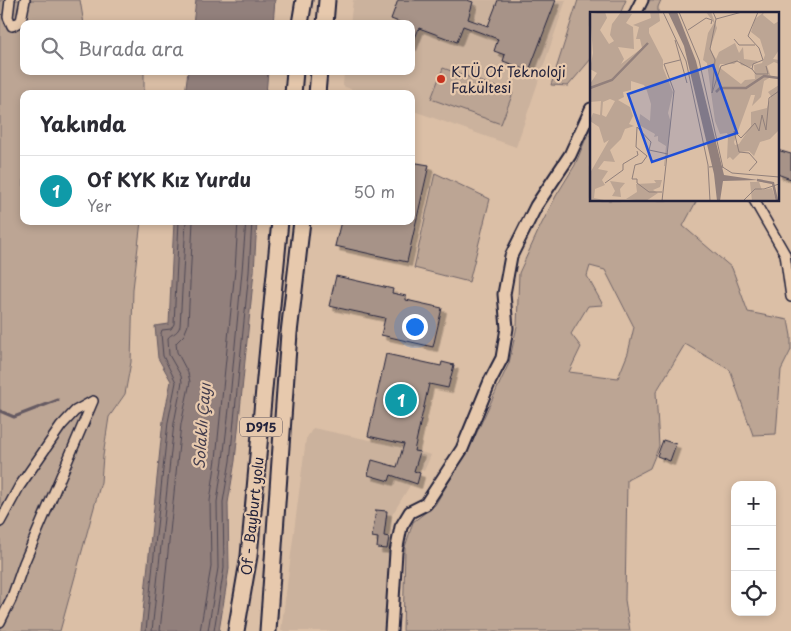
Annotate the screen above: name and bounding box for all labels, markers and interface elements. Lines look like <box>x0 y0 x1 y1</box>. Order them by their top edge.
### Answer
inset map <box>590 12 778 201</box>
search box <box>20 20 415 75</box>
icon: search <box>38 34 66 62</box>
text: Burada ara <box>78 34 183 62</box>
place label: KTÜ Of Teknoloji Fakültesi <box>451 61 566 98</box>
marker: KTÜ Of Teknoloji Fakültesi <box>435 73 447 85</box>
text: Yakında <box>40 107 126 139</box>
text: Of KYK Kız Yurdu <box>87 165 251 193</box>
text: 1 <box>52 179 60 203</box>
text: 50 m <box>354 179 395 203</box>
text: Yer <box>87 193 111 217</box>
your location <box>402 314 428 340</box>
pin: 1 <box>385 381 417 419</box>
water label: Solaklı Çayı <box>187 382 216 470</box>
road number: D915 <box>240 418 282 437</box>
street label: Of - Bayburt yolu <box>235 456 269 576</box>
map controls <box>731 481 776 616</box>
button: + <box>731 481 776 526</box>
button: − <box>731 526 776 571</box>
button: locate <box>731 571 776 616</box>

